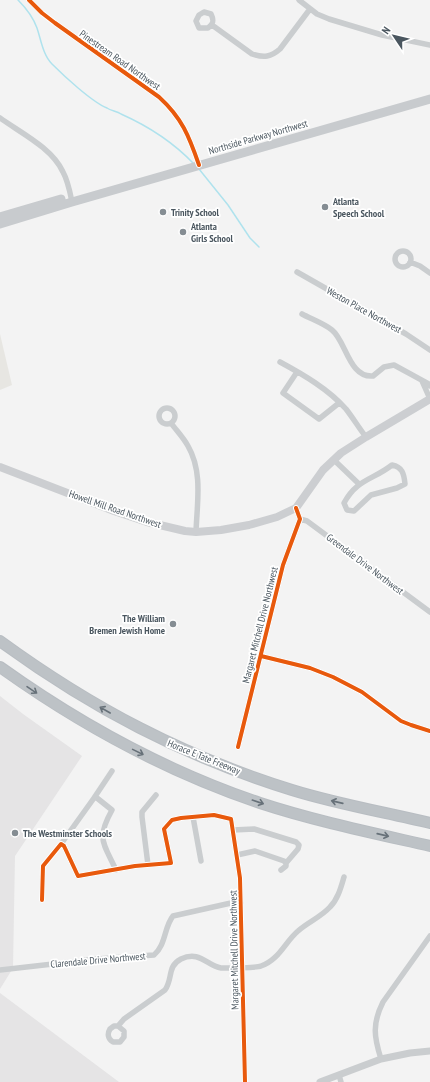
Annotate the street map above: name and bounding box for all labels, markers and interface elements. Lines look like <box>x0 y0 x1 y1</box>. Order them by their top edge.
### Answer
north arrow <box>374 16 414 56</box>
text: N <box>378 24 393 37</box>
street label: Pinestream Road Northwest <box>77 27 163 93</box>
street label: Northside Parkway Northwest <box>207 117 309 157</box>
place label: Atlanta Speech School <box>332 195 385 220</box>
marker: Atlanta Speech School <box>320 202 330 212</box>
place label: Trinity School <box>171 206 220 219</box>
marker: Trinity School <box>158 207 168 217</box>
place label: Atlanta Girls School <box>190 220 233 245</box>
marker: Atlanta Girls School <box>178 227 188 237</box>
street label: Weston Place Northwest <box>324 284 404 336</box>
street label: Howell Mill Road Northwest <box>67 487 163 531</box>
street label: Greendale Drive Northwest <box>324 531 406 597</box>
street label: Margaret Mitchell Drive Northwest <box>239 565 281 685</box>
place label: The William Bremen Jewish Home <box>89 612 165 637</box>
marker: The William Bremen Jewish Home <box>168 619 178 629</box>
one-way arrow <box>26 686 37 694</box>
one-way arrow <box>99 705 111 713</box>
street label: Horace E Tate Freeway <box>166 736 243 778</box>
one-way arrow <box>132 749 144 756</box>
one-way arrow <box>331 797 344 805</box>
one-way arrow <box>251 799 264 806</box>
place label: The Westminster Schools <box>23 827 113 840</box>
marker: The Westminster Schools <box>10 828 20 838</box>
one-way arrow <box>377 832 390 840</box>
street label: Margaret Mitchell Drive Northwest <box>226 890 242 1010</box>
street label: Clarendale Drive Northwest <box>50 949 146 971</box>

